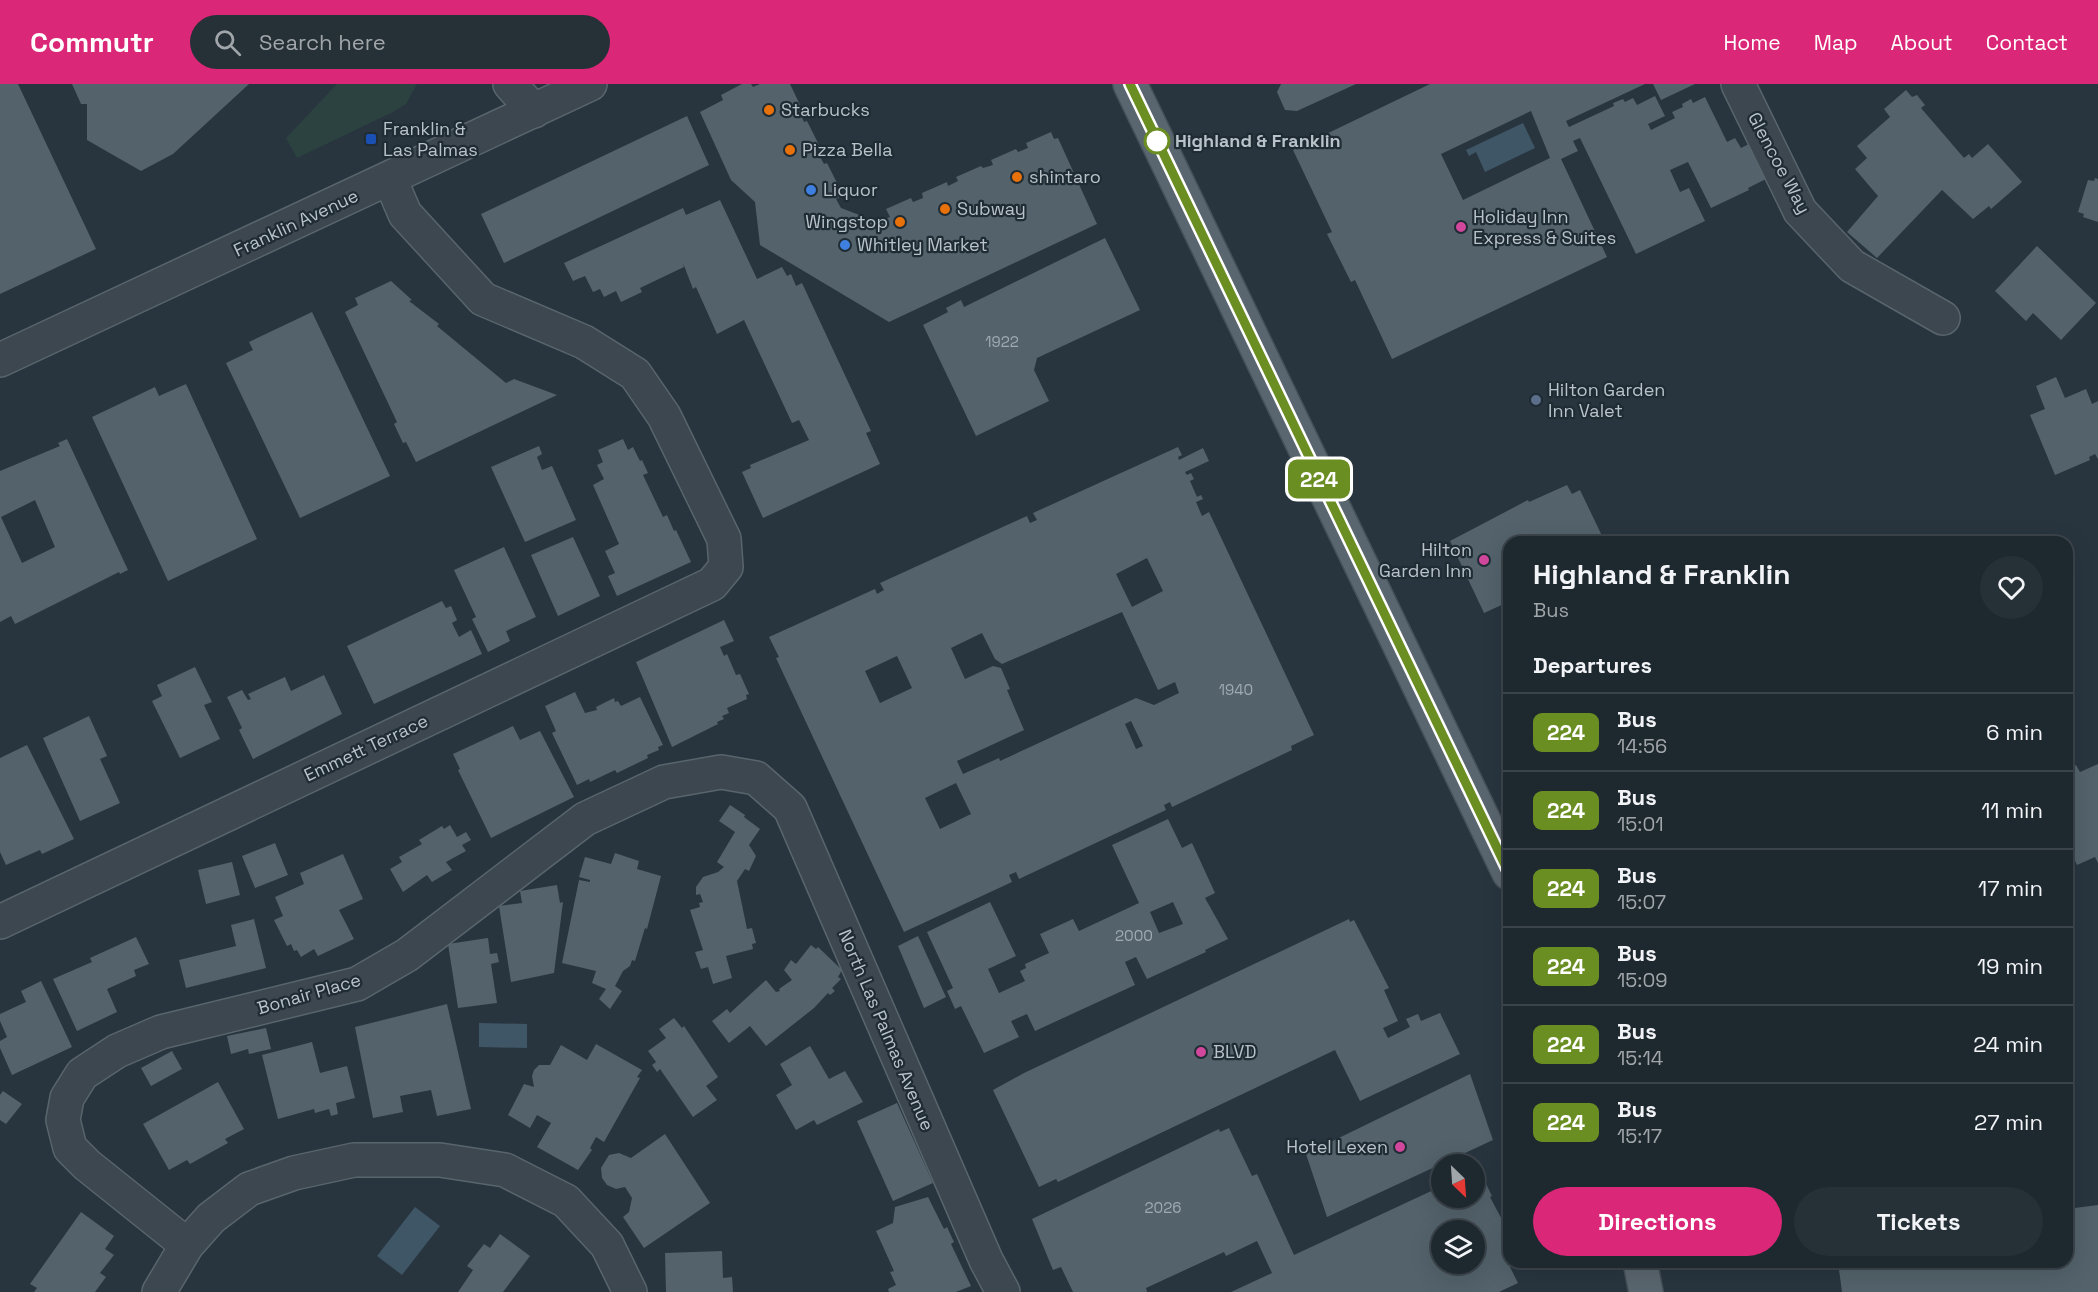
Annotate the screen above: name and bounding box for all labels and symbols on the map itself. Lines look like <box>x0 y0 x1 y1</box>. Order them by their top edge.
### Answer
place label: Starbucks <box>781 98 870 121</box>
marker: Starbucks <box>762 103 776 117</box>
street label: Glencoe Way <box>1743 108 1816 217</box>
place label: Franklin & Las Palmas <box>383 117 478 161</box>
marker: Highland & Franklin <box>1144 128 1170 154</box>
place label: Highland & Franklin <box>1175 129 1341 152</box>
marker: Franklin & Las Palmas <box>364 132 378 146</box>
place label: Pizza Bella <box>802 138 893 161</box>
marker: Pizza Bella <box>783 143 797 157</box>
place label: shintaro <box>1029 165 1101 188</box>
marker: shintaro <box>1010 170 1024 184</box>
place label: Liquor <box>823 178 878 201</box>
marker: Liquor <box>804 183 818 197</box>
street label: Franklin Avenue <box>230 184 362 262</box>
place label: Subway <box>957 197 1026 220</box>
marker: Subway <box>938 202 952 216</box>
place label: Holiday Inn Express & Suites <box>1473 205 1616 249</box>
place label: Wingstop <box>805 210 888 233</box>
marker: Wingstop <box>893 215 907 229</box>
marker: Holiday Inn Express & Suites <box>1454 220 1468 234</box>
place label: Whitley Market <box>857 233 988 256</box>
marker: Whitley Market <box>838 238 852 252</box>
house number: 1922 <box>985 332 1019 351</box>
place label: Hilton Garden Inn Valet <box>1548 378 1665 422</box>
marker: Hilton Garden Inn Valet <box>1529 393 1543 407</box>
line badge: 224 <box>1284 460 1354 498</box>
place label: Hilton Garden Inn <box>1379 538 1472 582</box>
marker: Hilton Garden Inn <box>1477 553 1491 567</box>
house number: 1940 <box>1219 680 1253 699</box>
street label: Emmett Terrace <box>300 709 431 786</box>
street label: North Las Palmas Avenue <box>834 926 939 1134</box>
house number: 2000 <box>1115 926 1153 945</box>
street label: Bonair Place <box>254 968 363 1019</box>
place label: BLVD <box>1213 1040 1256 1063</box>
marker: BLVD <box>1194 1045 1208 1059</box>
place label: Hotel Lexen <box>1286 1135 1388 1158</box>
marker: Hotel Lexen <box>1393 1140 1407 1154</box>
north arrow <box>1431 1154 1485 1208</box>
house number: 2026 <box>1145 1198 1181 1217</box>

